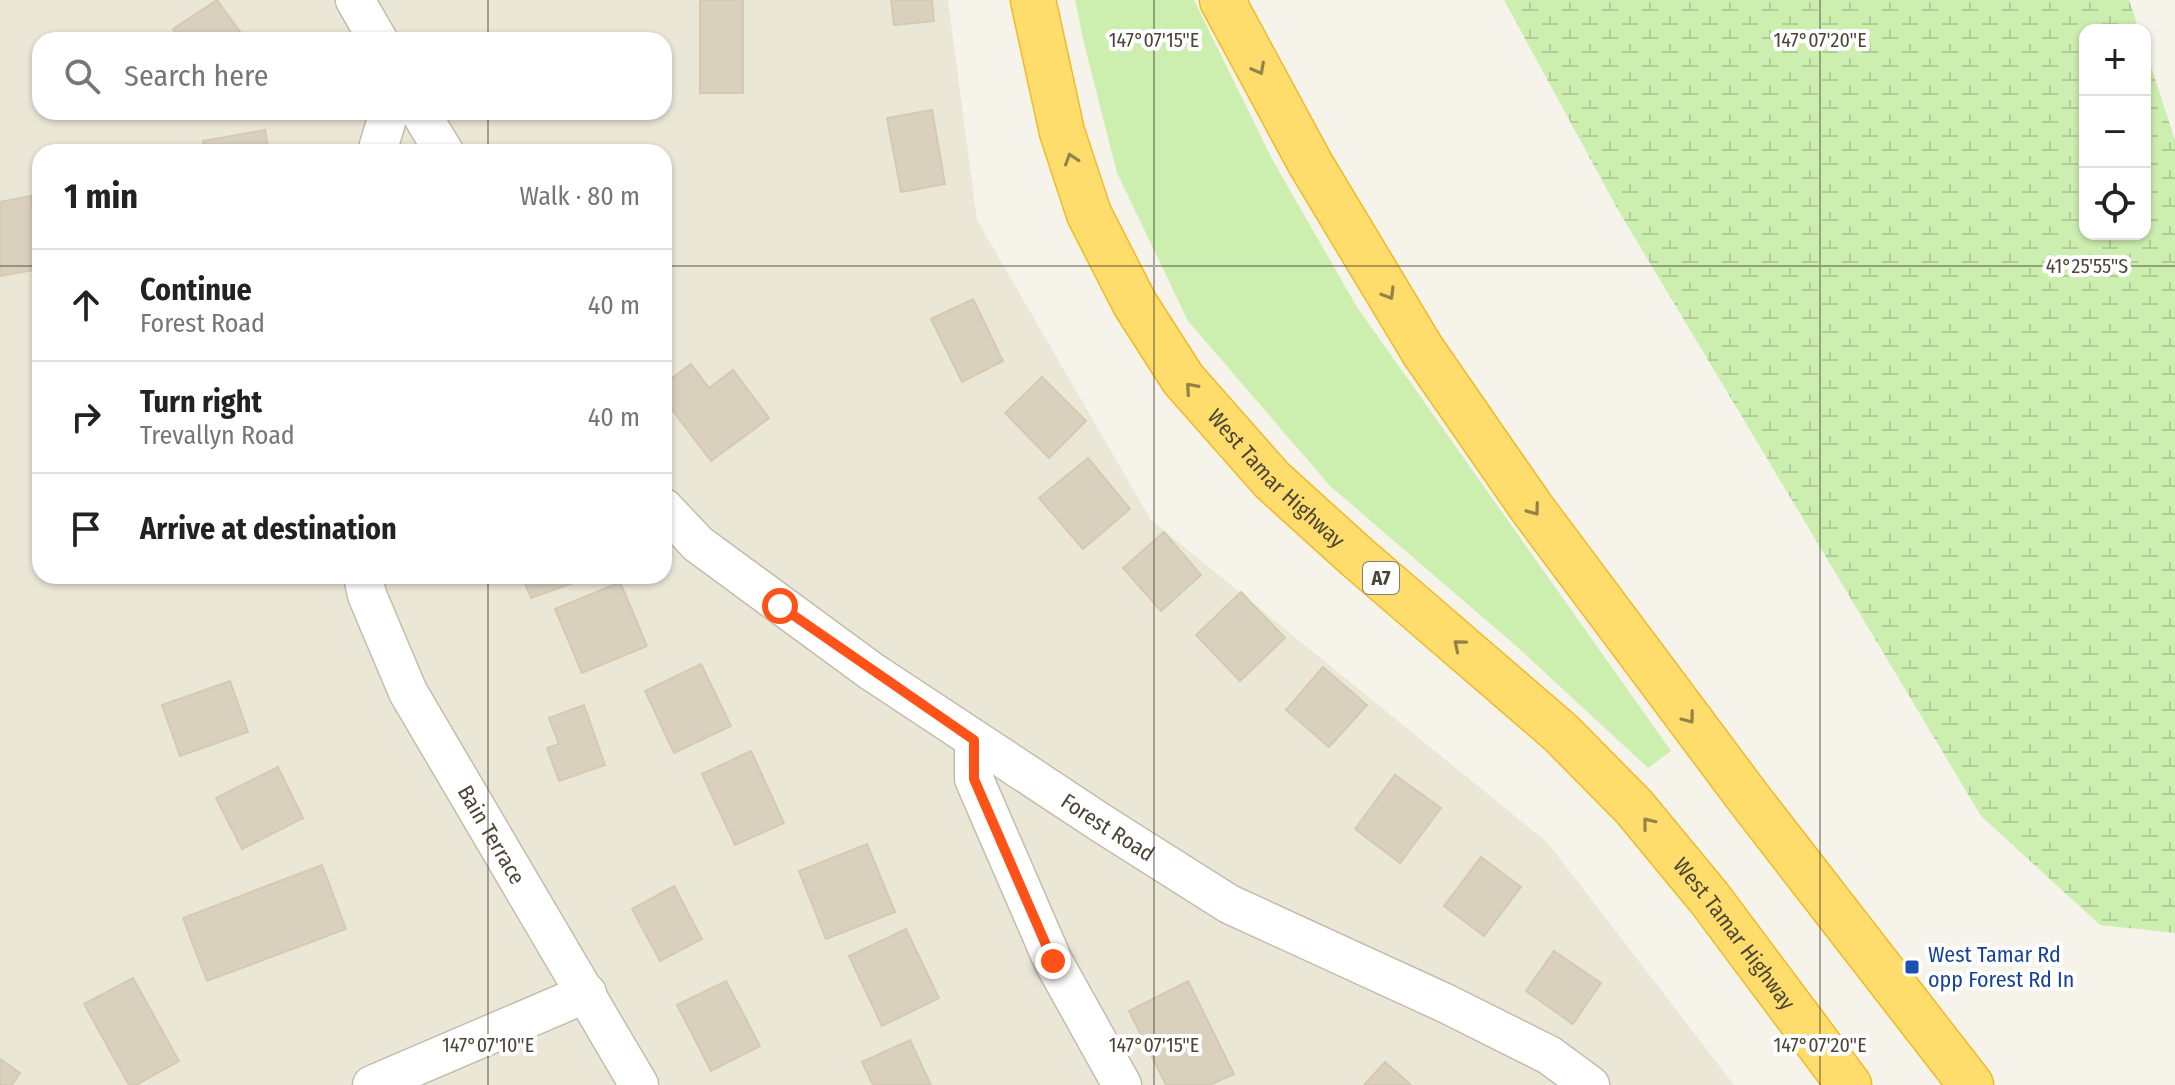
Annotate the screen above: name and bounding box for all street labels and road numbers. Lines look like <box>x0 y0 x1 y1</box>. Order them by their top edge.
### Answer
street label: West Tamar Highway <box>1202 403 1351 554</box>
road number: A7 <box>1363 562 1399 594</box>
street label: Bain Terrace <box>452 780 531 889</box>
street label: Forest Road <box>1056 788 1160 867</box>
street label: West Tamar Highway <box>1667 852 1801 1015</box>

